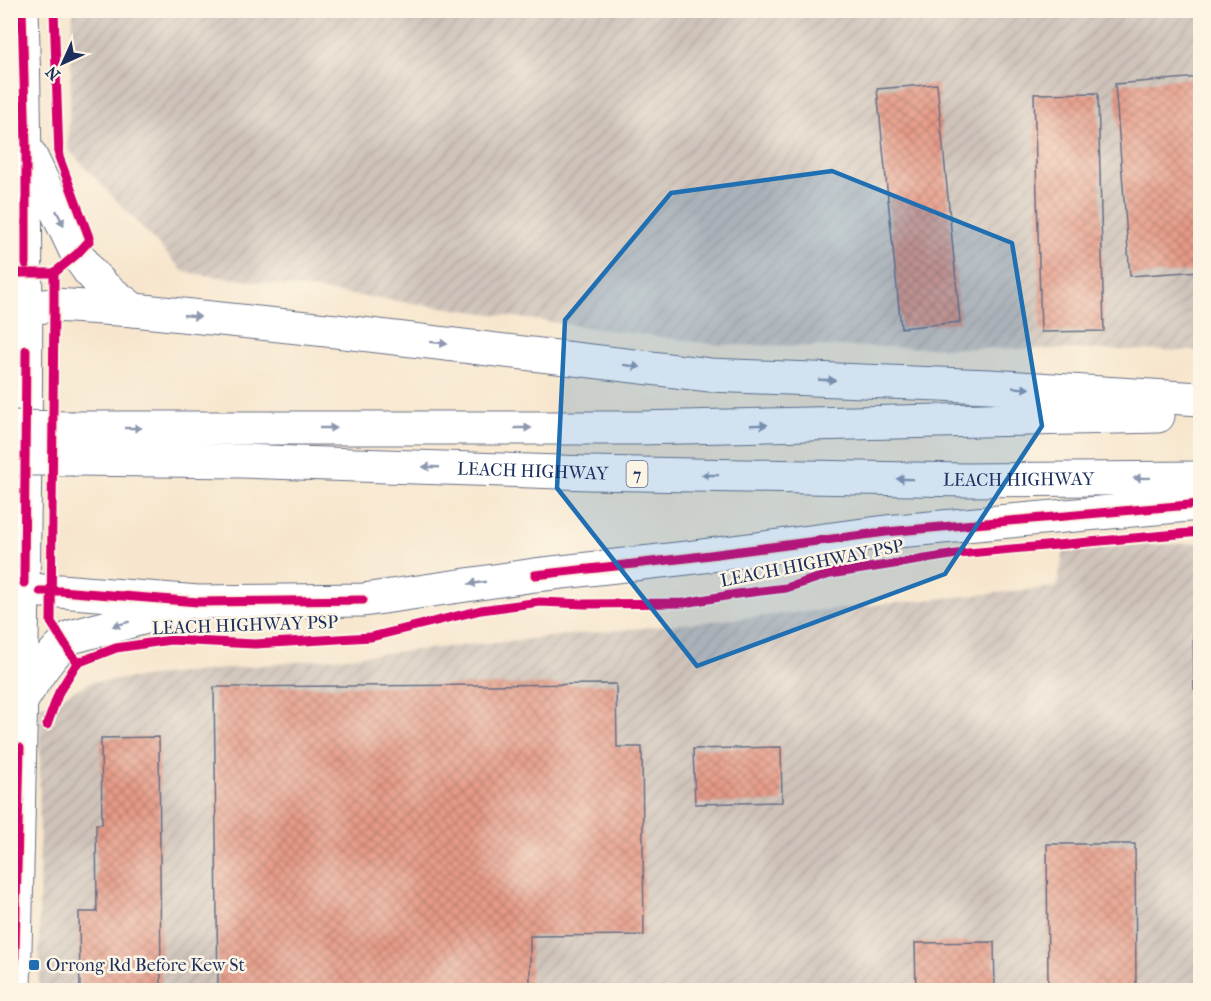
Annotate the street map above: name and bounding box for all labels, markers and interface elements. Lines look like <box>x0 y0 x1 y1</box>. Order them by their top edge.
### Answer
north arrow <box>33 33 93 93</box>
text: N <box>41 62 64 84</box>
one-way arrow <box>55 210 64 227</box>
one-way arrow <box>183 311 202 321</box>
one-way arrow <box>429 338 448 348</box>
one-way arrow <box>623 361 642 371</box>
one-way arrow <box>817 375 836 384</box>
one-way arrow <box>1012 384 1031 393</box>
one-way arrow <box>750 421 769 430</box>
one-way arrow <box>123 423 142 433</box>
one-way arrow <box>318 423 337 433</box>
one-way arrow <box>513 423 532 433</box>
street label: LEACH HIGHWAY <box>457 458 609 484</box>
road number: 7 <box>626 461 648 487</box>
one-way arrow <box>422 463 441 472</box>
street label: LEACH HIGHWAY <box>943 469 1095 491</box>
one-way arrow <box>701 471 720 480</box>
one-way arrow <box>1133 473 1152 483</box>
one-way arrow <box>896 474 915 484</box>
street label: LEACH HIGHWAY PSP <box>719 535 906 592</box>
one-way arrow <box>467 579 486 588</box>
street label: LEACH HIGHWAY PSP <box>152 612 339 639</box>
one-way arrow <box>112 619 130 629</box>
place label: Orrong Rd Before Kew St <box>46 955 246 976</box>
marker: Orrong Rd Before Kew St <box>27 958 41 972</box>

